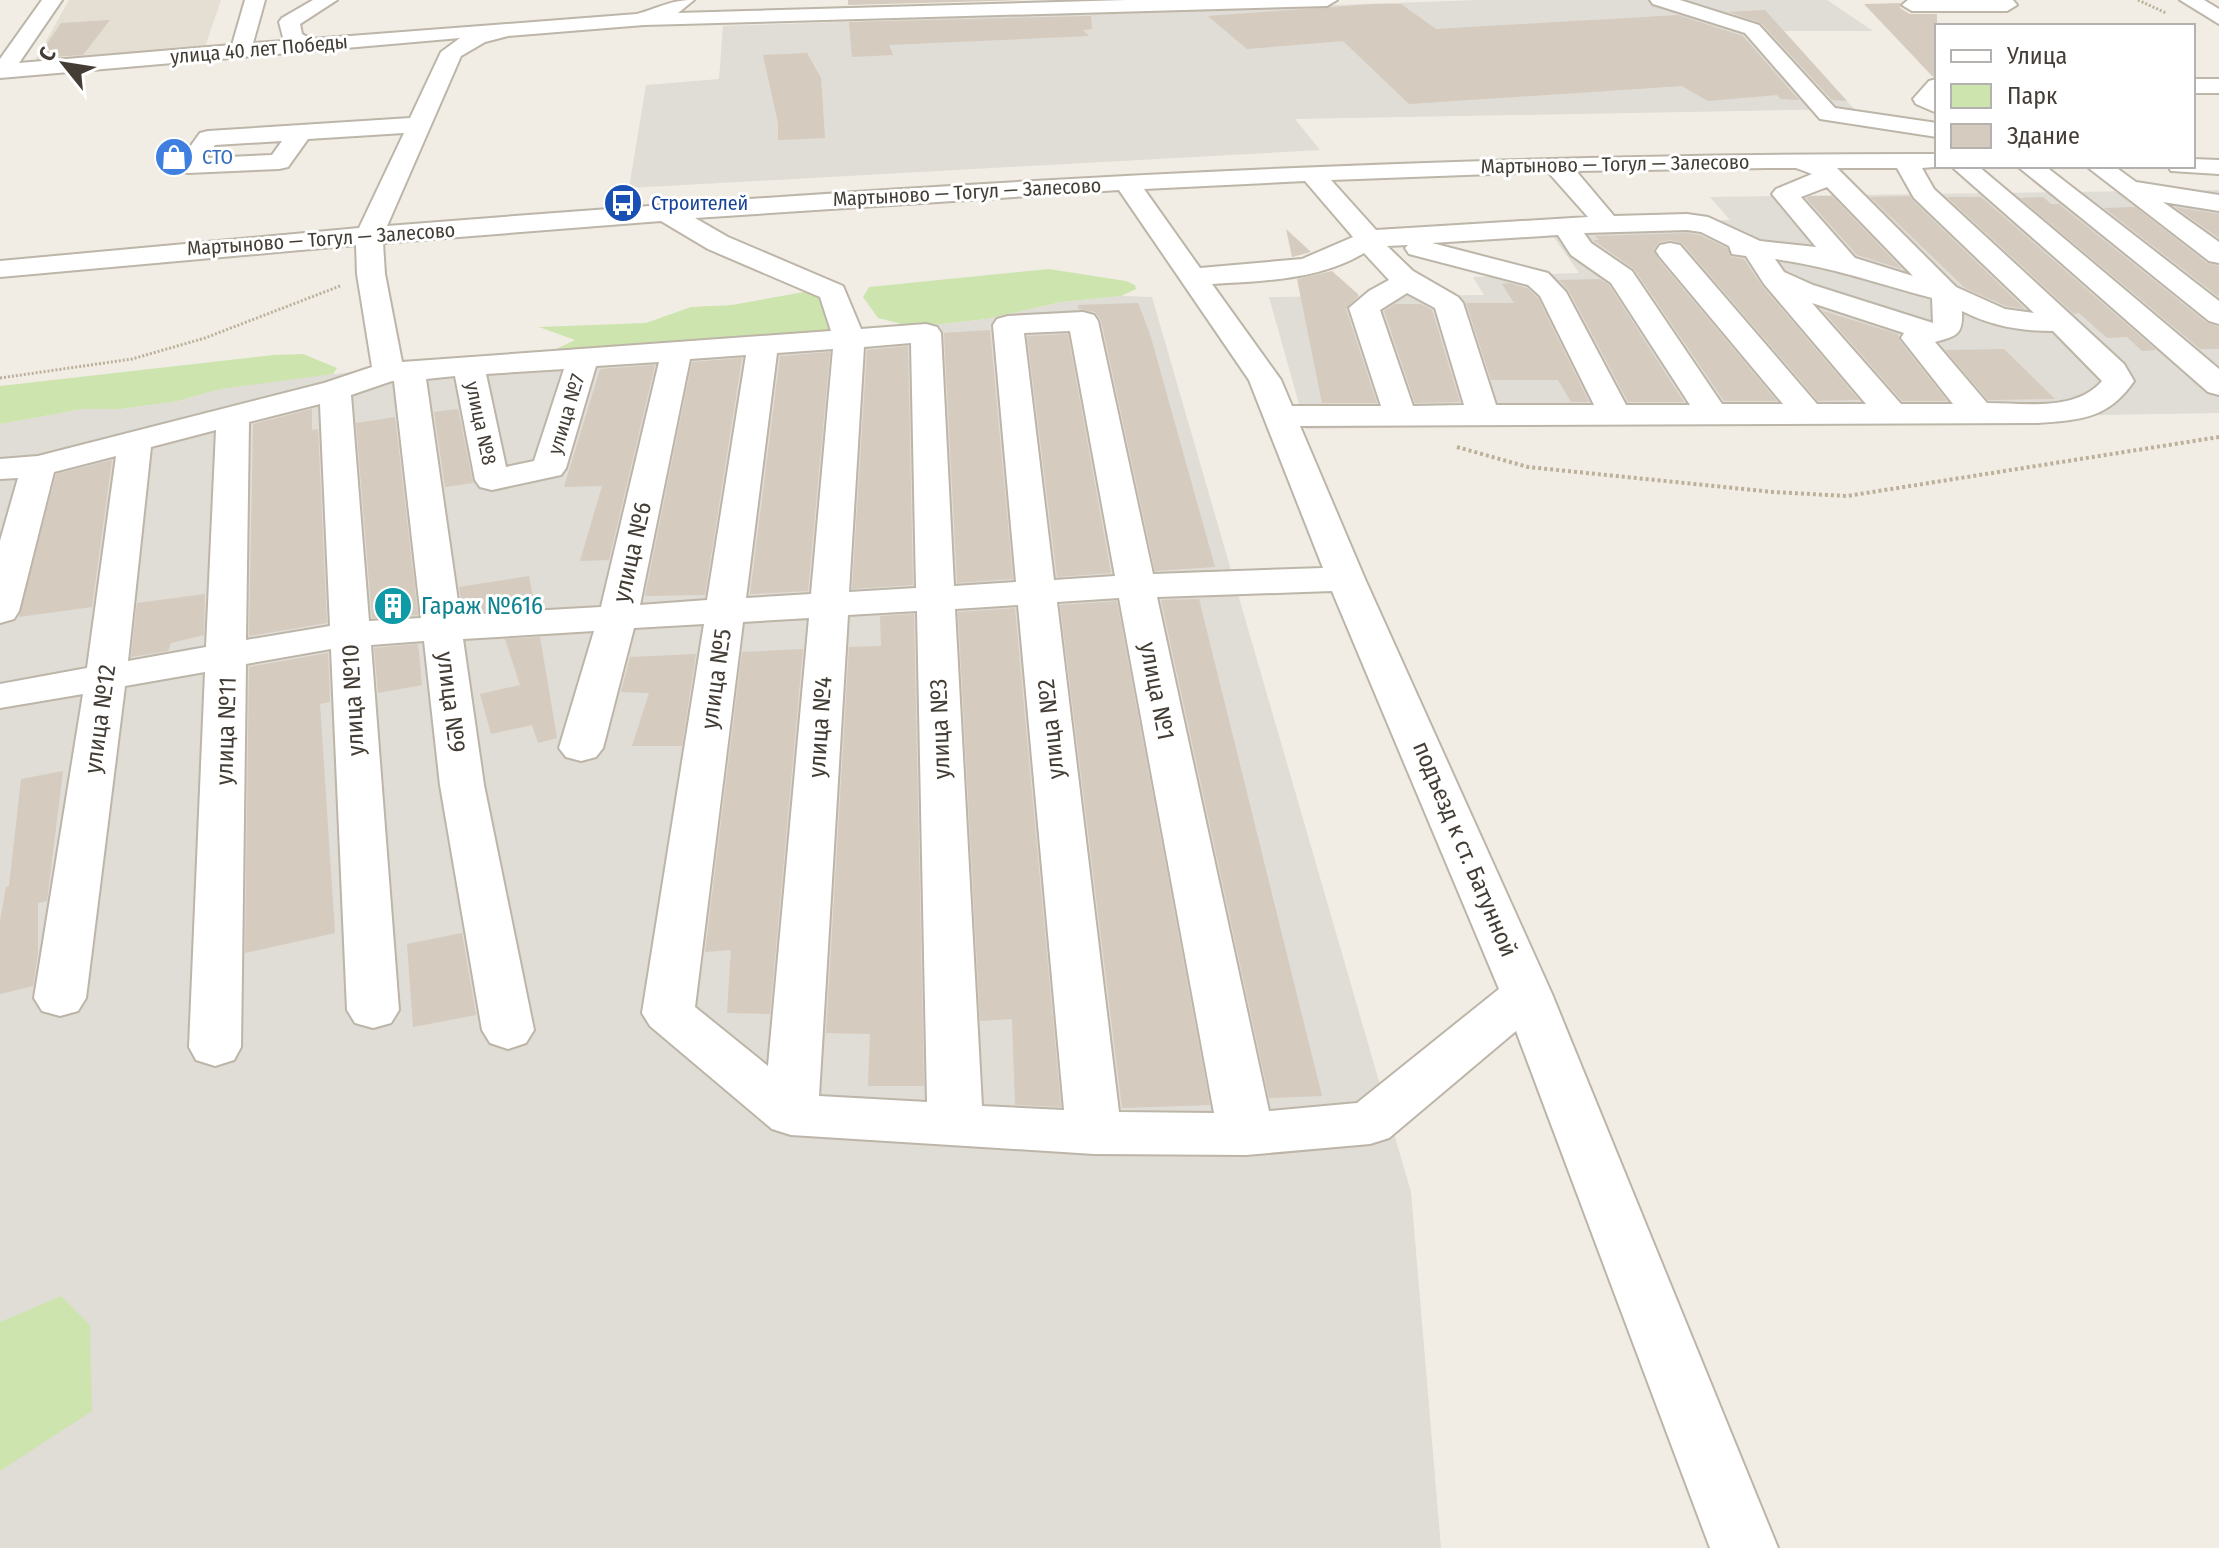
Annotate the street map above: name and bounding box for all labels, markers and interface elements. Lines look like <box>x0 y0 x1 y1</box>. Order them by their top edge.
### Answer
north arrow <box>24 24 104 104</box>
legend <box>1935 24 2195 168</box>
street label: улица 40 лет Победы <box>169 29 349 69</box>
text: С <box>33 42 62 66</box>
text: Улица <box>2006 42 2067 70</box>
text: Парк <box>2007 82 2058 110</box>
text: Здание <box>2007 122 2080 150</box>
shop icon: СТО <box>153 136 195 178</box>
place label: СТО <box>202 145 233 169</box>
street label: Мартыново — Тогул — Залесово <box>1480 150 1750 178</box>
street label: Мартыново — Тогул — Залесово <box>832 173 1102 211</box>
bus stop icon: Строителей <box>602 182 644 224</box>
place label: Строителей <box>651 191 748 215</box>
street label: Мартыново — Тогул — Залесово <box>186 218 456 260</box>
street label: улица №7 <box>542 371 590 457</box>
street label: улица №8 <box>460 379 502 467</box>
street label: улица №6 <box>607 499 657 605</box>
building icon: Гараж №616 <box>372 585 414 627</box>
place label: Гараж №616 <box>421 592 543 620</box>
street label: улица №5 <box>695 627 737 731</box>
street label: улица №1 <box>1134 640 1180 742</box>
street label: улица №10 <box>336 643 370 757</box>
street label: улица №9 <box>431 650 471 754</box>
street label: улица №12 <box>78 663 122 775</box>
street label: улица №4 <box>802 675 838 779</box>
street label: улица №11 <box>210 676 242 786</box>
street label: улица №3 <box>924 678 956 780</box>
street label: улица №2 <box>1032 678 1070 780</box>
street label: подъезд к ст. Батунной <box>1407 737 1523 961</box>

